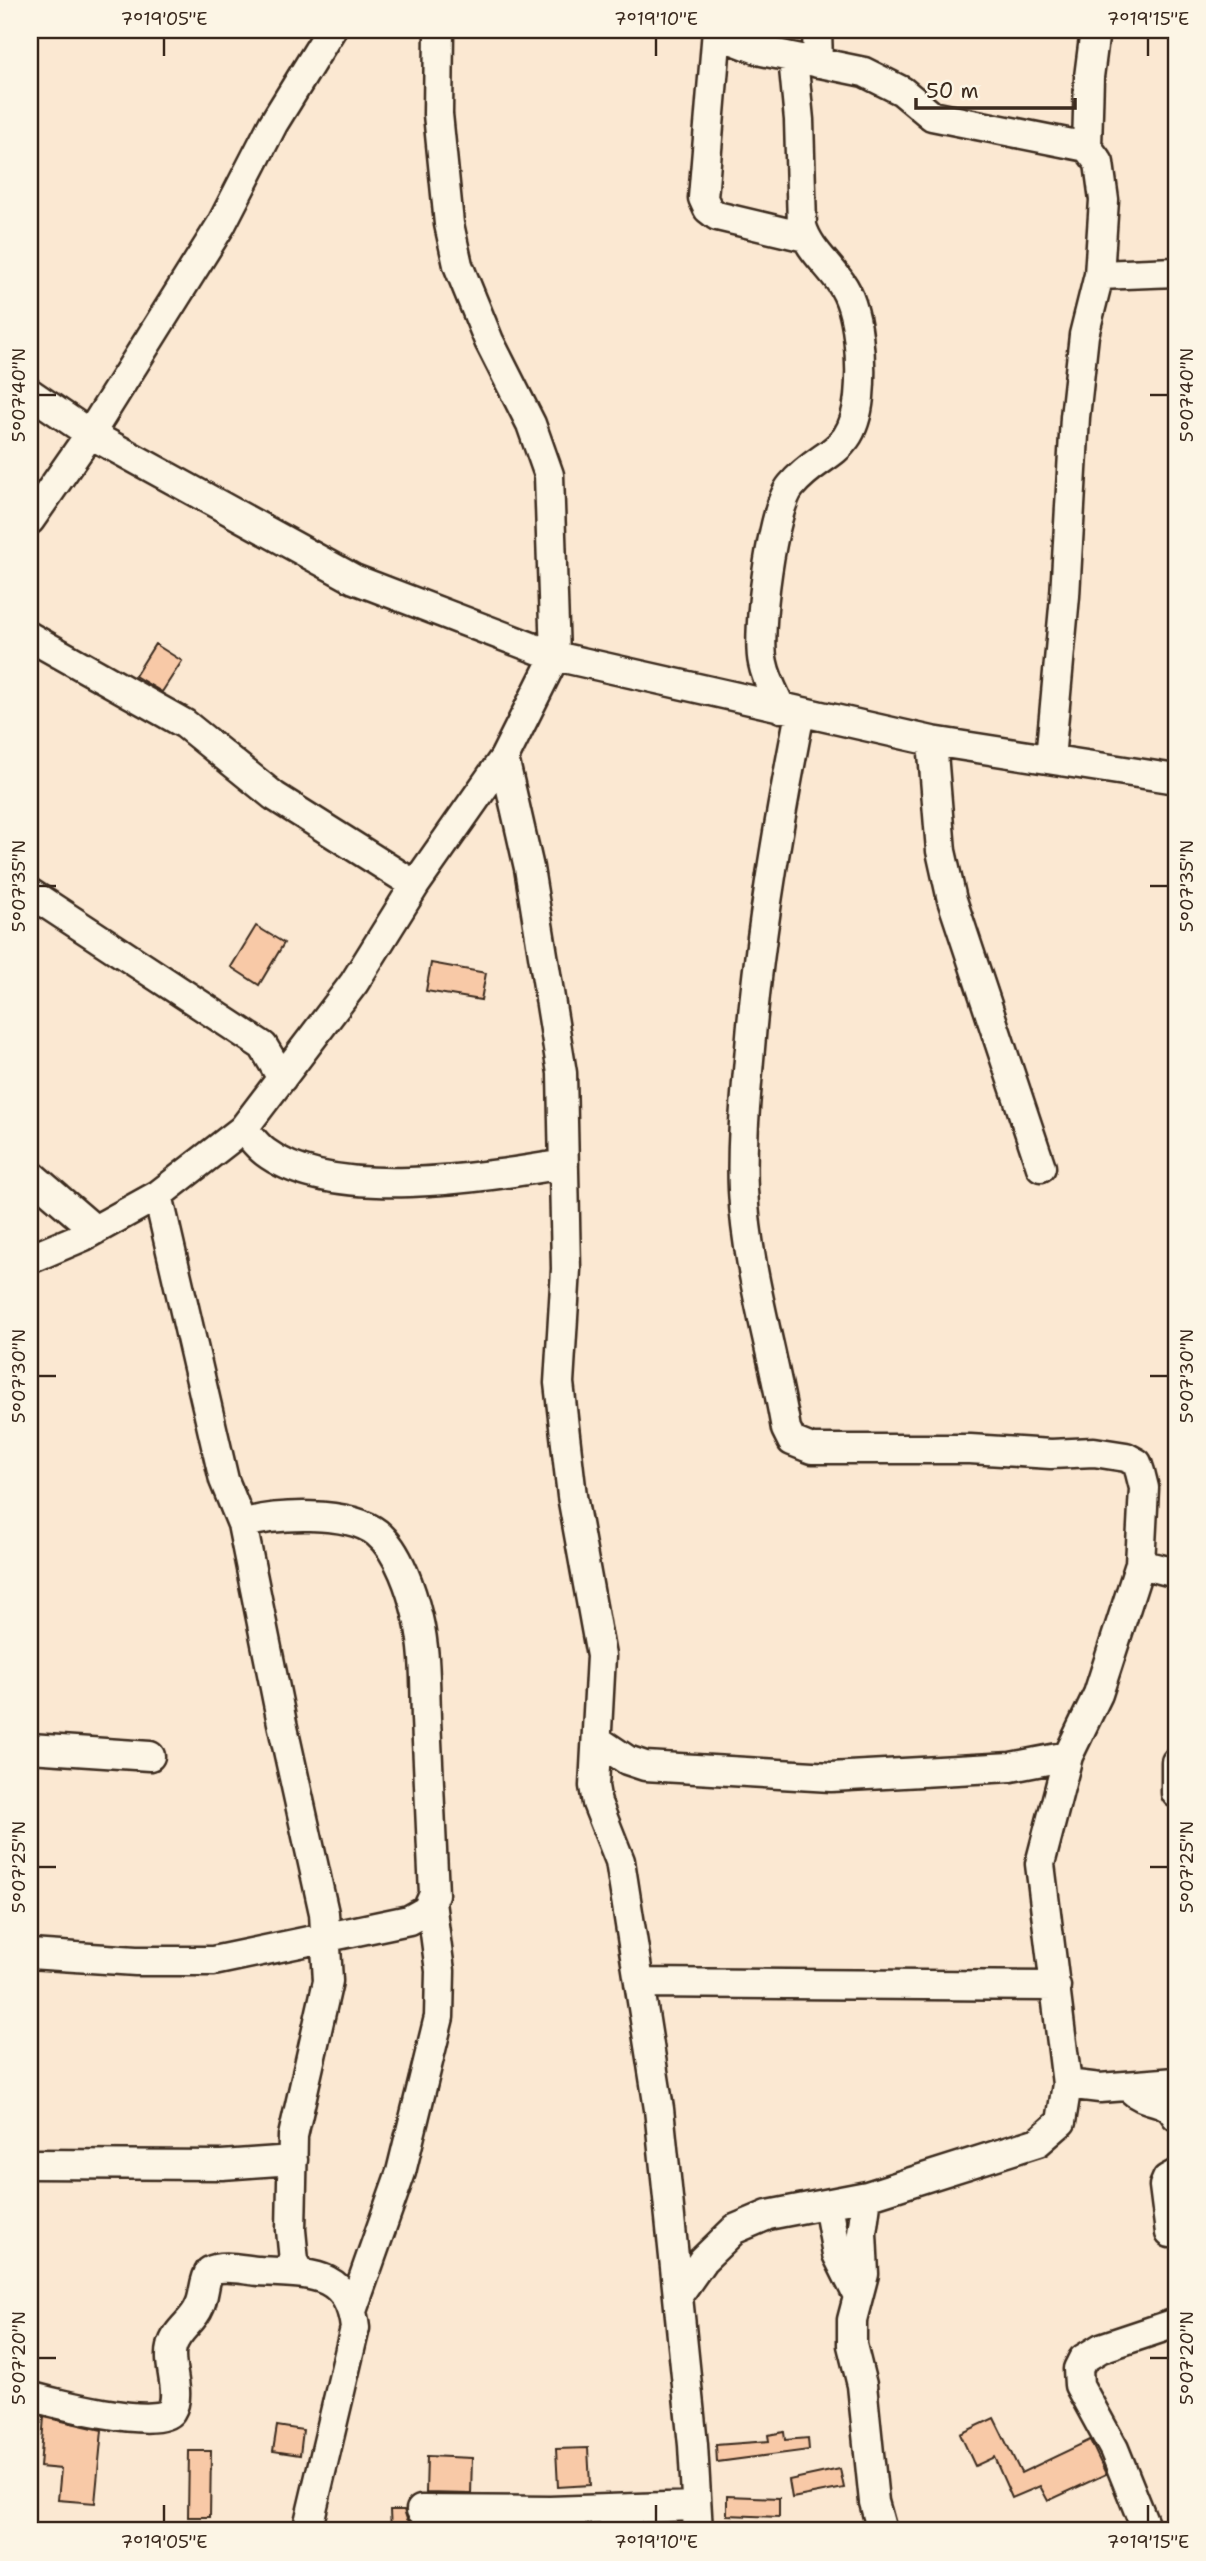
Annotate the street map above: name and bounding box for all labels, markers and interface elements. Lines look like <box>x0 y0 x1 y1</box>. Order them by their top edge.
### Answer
text: 7°19'05"E <box>120 7 208 31</box>
text: 7°19'10"E <box>614 7 698 31</box>
text: 7°19'15"E <box>1107 7 1189 31</box>
scale bar <box>916 66 1075 110</box>
text: 50 m <box>926 77 979 105</box>
text: 5°07'40"N <box>7 348 31 442</box>
text: 5°07'40"N <box>1175 348 1199 442</box>
text: 5°07'35"N <box>7 840 31 932</box>
text: 5°07'35"N <box>1175 840 1199 932</box>
text: 5°07'30"N <box>7 1329 31 1423</box>
text: 5°07'30"N <box>1175 1329 1199 1423</box>
text: 5°07'25"N <box>7 1821 31 1913</box>
text: 5°07'25"N <box>1175 1821 1199 1913</box>
text: 5°07'20"N <box>7 2311 31 2405</box>
text: 5°07'20"N <box>1175 2311 1199 2405</box>
text: 7°19'05"E <box>120 2530 208 2554</box>
text: 7°19'10"E <box>614 2530 698 2554</box>
text: 7°19'15"E <box>1107 2530 1189 2554</box>

